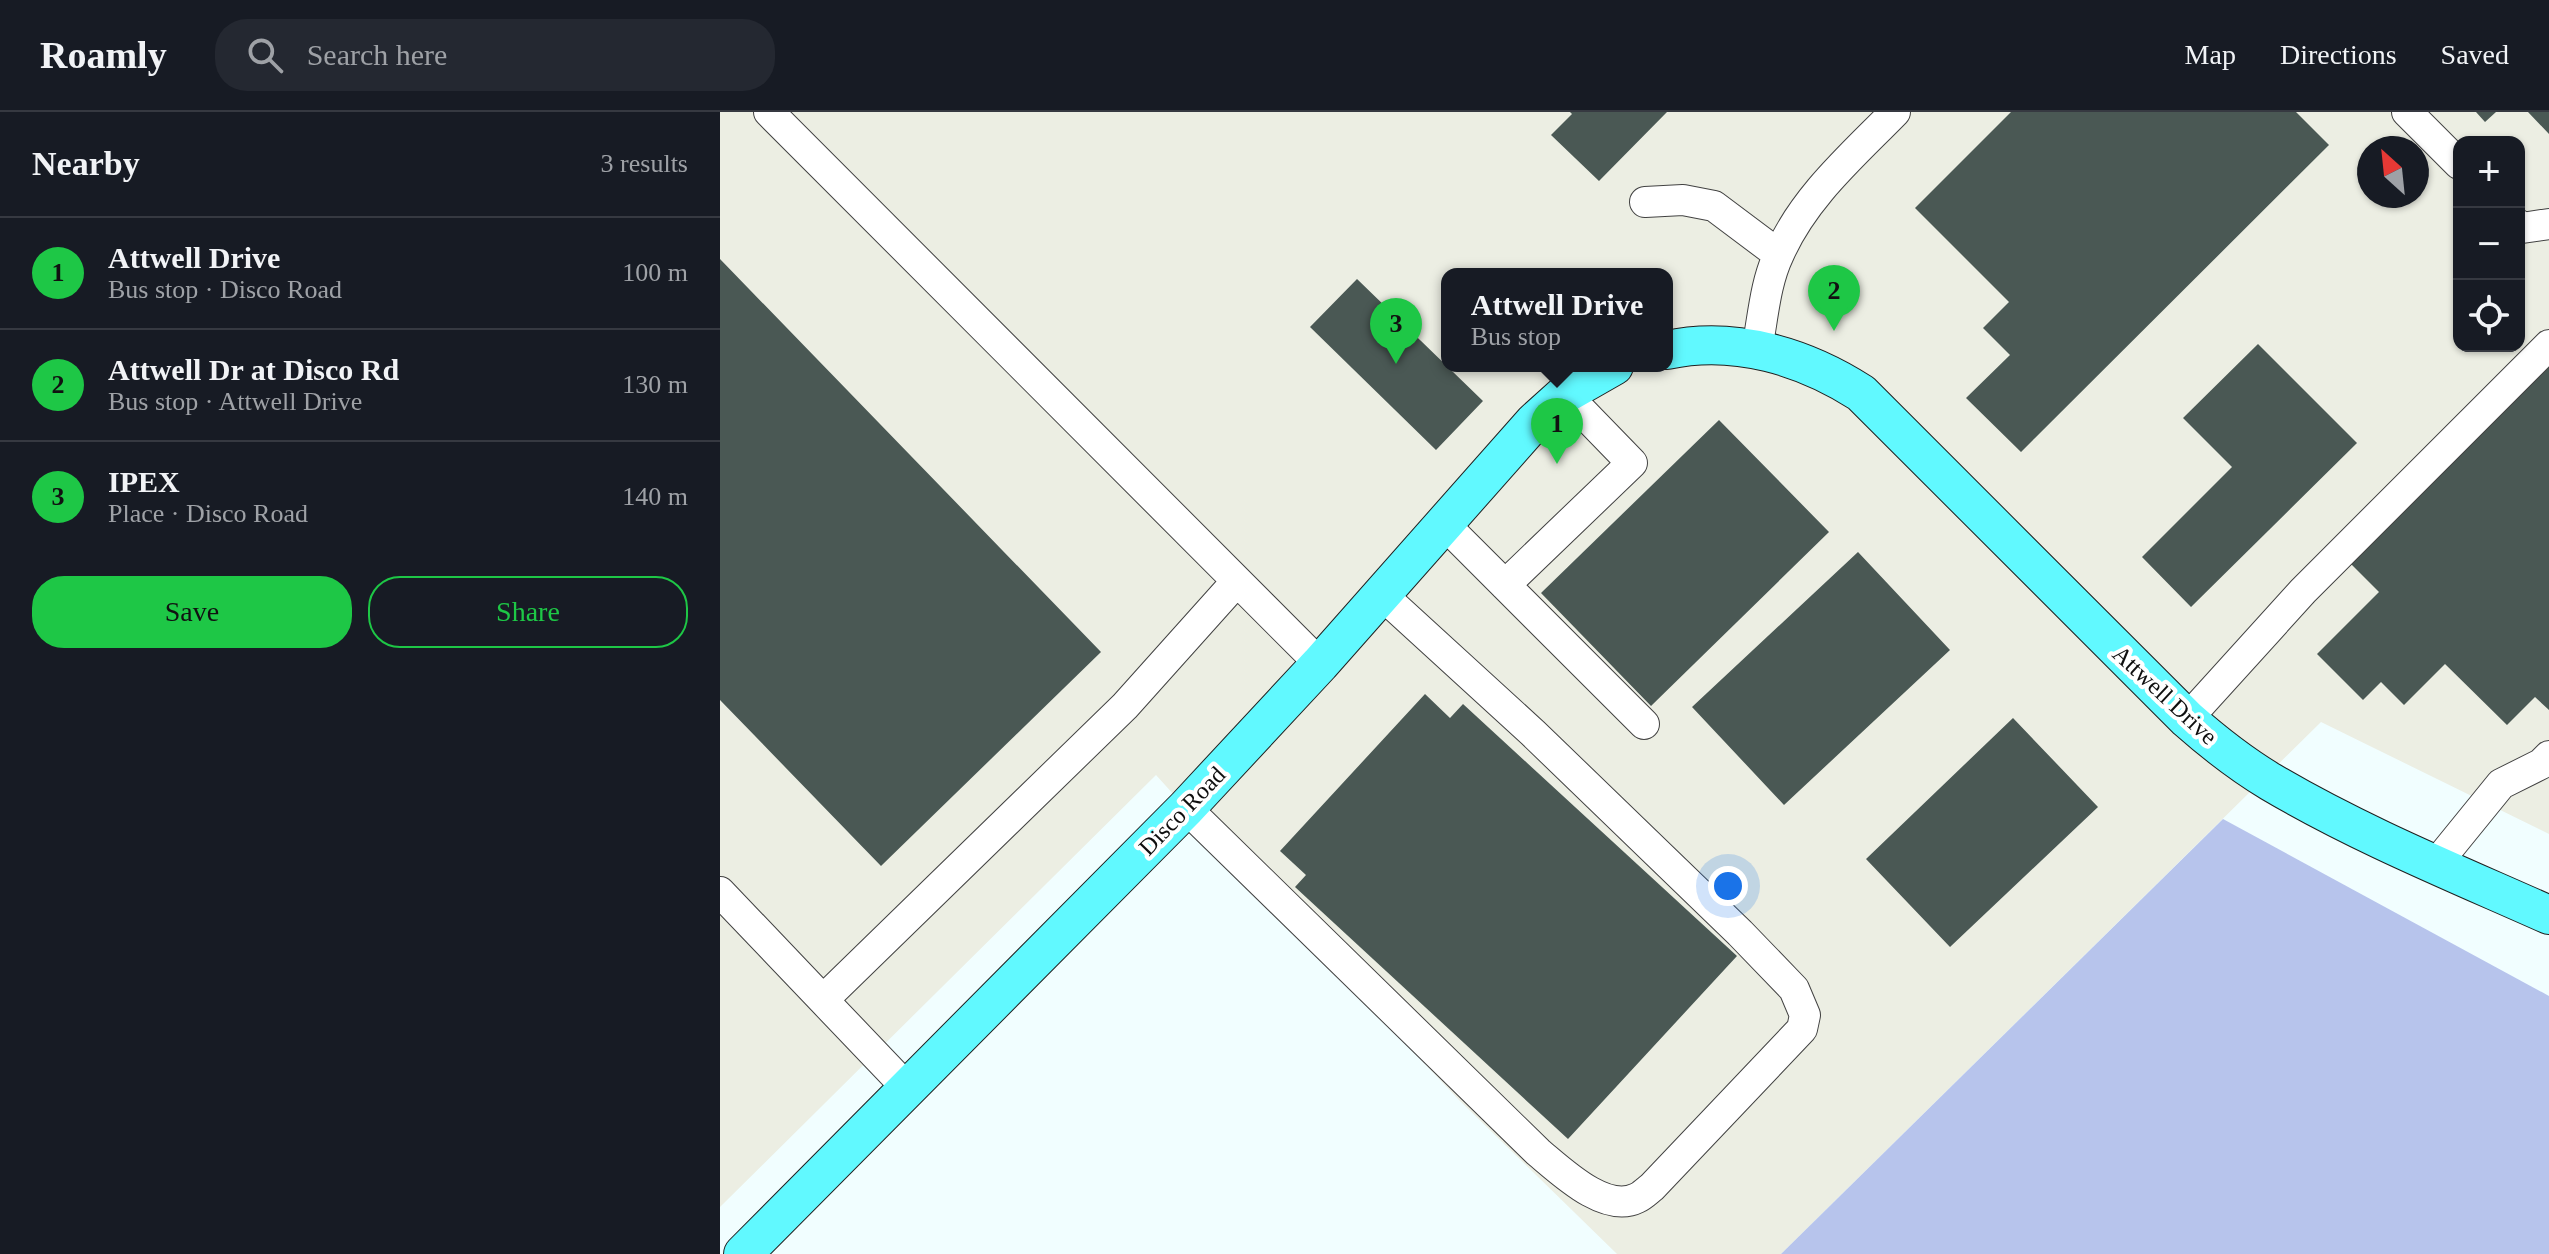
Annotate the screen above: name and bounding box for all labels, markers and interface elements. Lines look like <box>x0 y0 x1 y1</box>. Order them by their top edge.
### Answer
search box <box>215 19 775 91</box>
icon: search <box>243 33 287 77</box>
text: Roamly <box>40 34 167 76</box>
text: Search here <box>307 38 447 71</box>
text: Map <box>2185 39 2236 70</box>
text: Directions <box>2280 39 2397 70</box>
text: Saved <box>2441 39 2509 70</box>
north arrow <box>2357 136 2429 208</box>
map controls <box>2453 136 2525 352</box>
button: + <box>2453 136 2525 208</box>
text: Nearby <box>32 145 140 182</box>
text: 3 results <box>601 149 688 178</box>
button: − <box>2453 208 2525 280</box>
text: Attwell Drive <box>108 241 280 274</box>
text: 1 <box>52 258 65 287</box>
text: 100 m <box>622 258 688 287</box>
pin: 2 <box>1808 265 1860 331</box>
popup <box>1441 268 1673 372</box>
text: Bus stop · Disco Road <box>108 275 342 304</box>
button: locate <box>2453 280 2525 352</box>
text: Attwell Drive <box>1471 288 1643 321</box>
pin: 3 <box>1370 298 1422 364</box>
text: Bus stop <box>1471 322 1561 351</box>
text: Attwell Dr at Disco Rd <box>108 353 399 386</box>
text: 2 <box>52 370 65 399</box>
text: 130 m <box>622 370 688 399</box>
text: Bus stop · Attwell Drive <box>108 387 362 416</box>
pin: 1 <box>1531 398 1583 464</box>
text: IPEX <box>108 465 180 498</box>
text: 3 <box>52 482 65 511</box>
text: 140 m <box>622 482 688 511</box>
text: Place · Disco Road <box>108 499 308 528</box>
button: Save <box>32 576 352 648</box>
button: Share <box>368 576 688 648</box>
street label: Attwell Drive <box>2108 640 2222 750</box>
street label: Disco Road <box>1134 761 1230 861</box>
your location <box>1708 866 1748 906</box>

